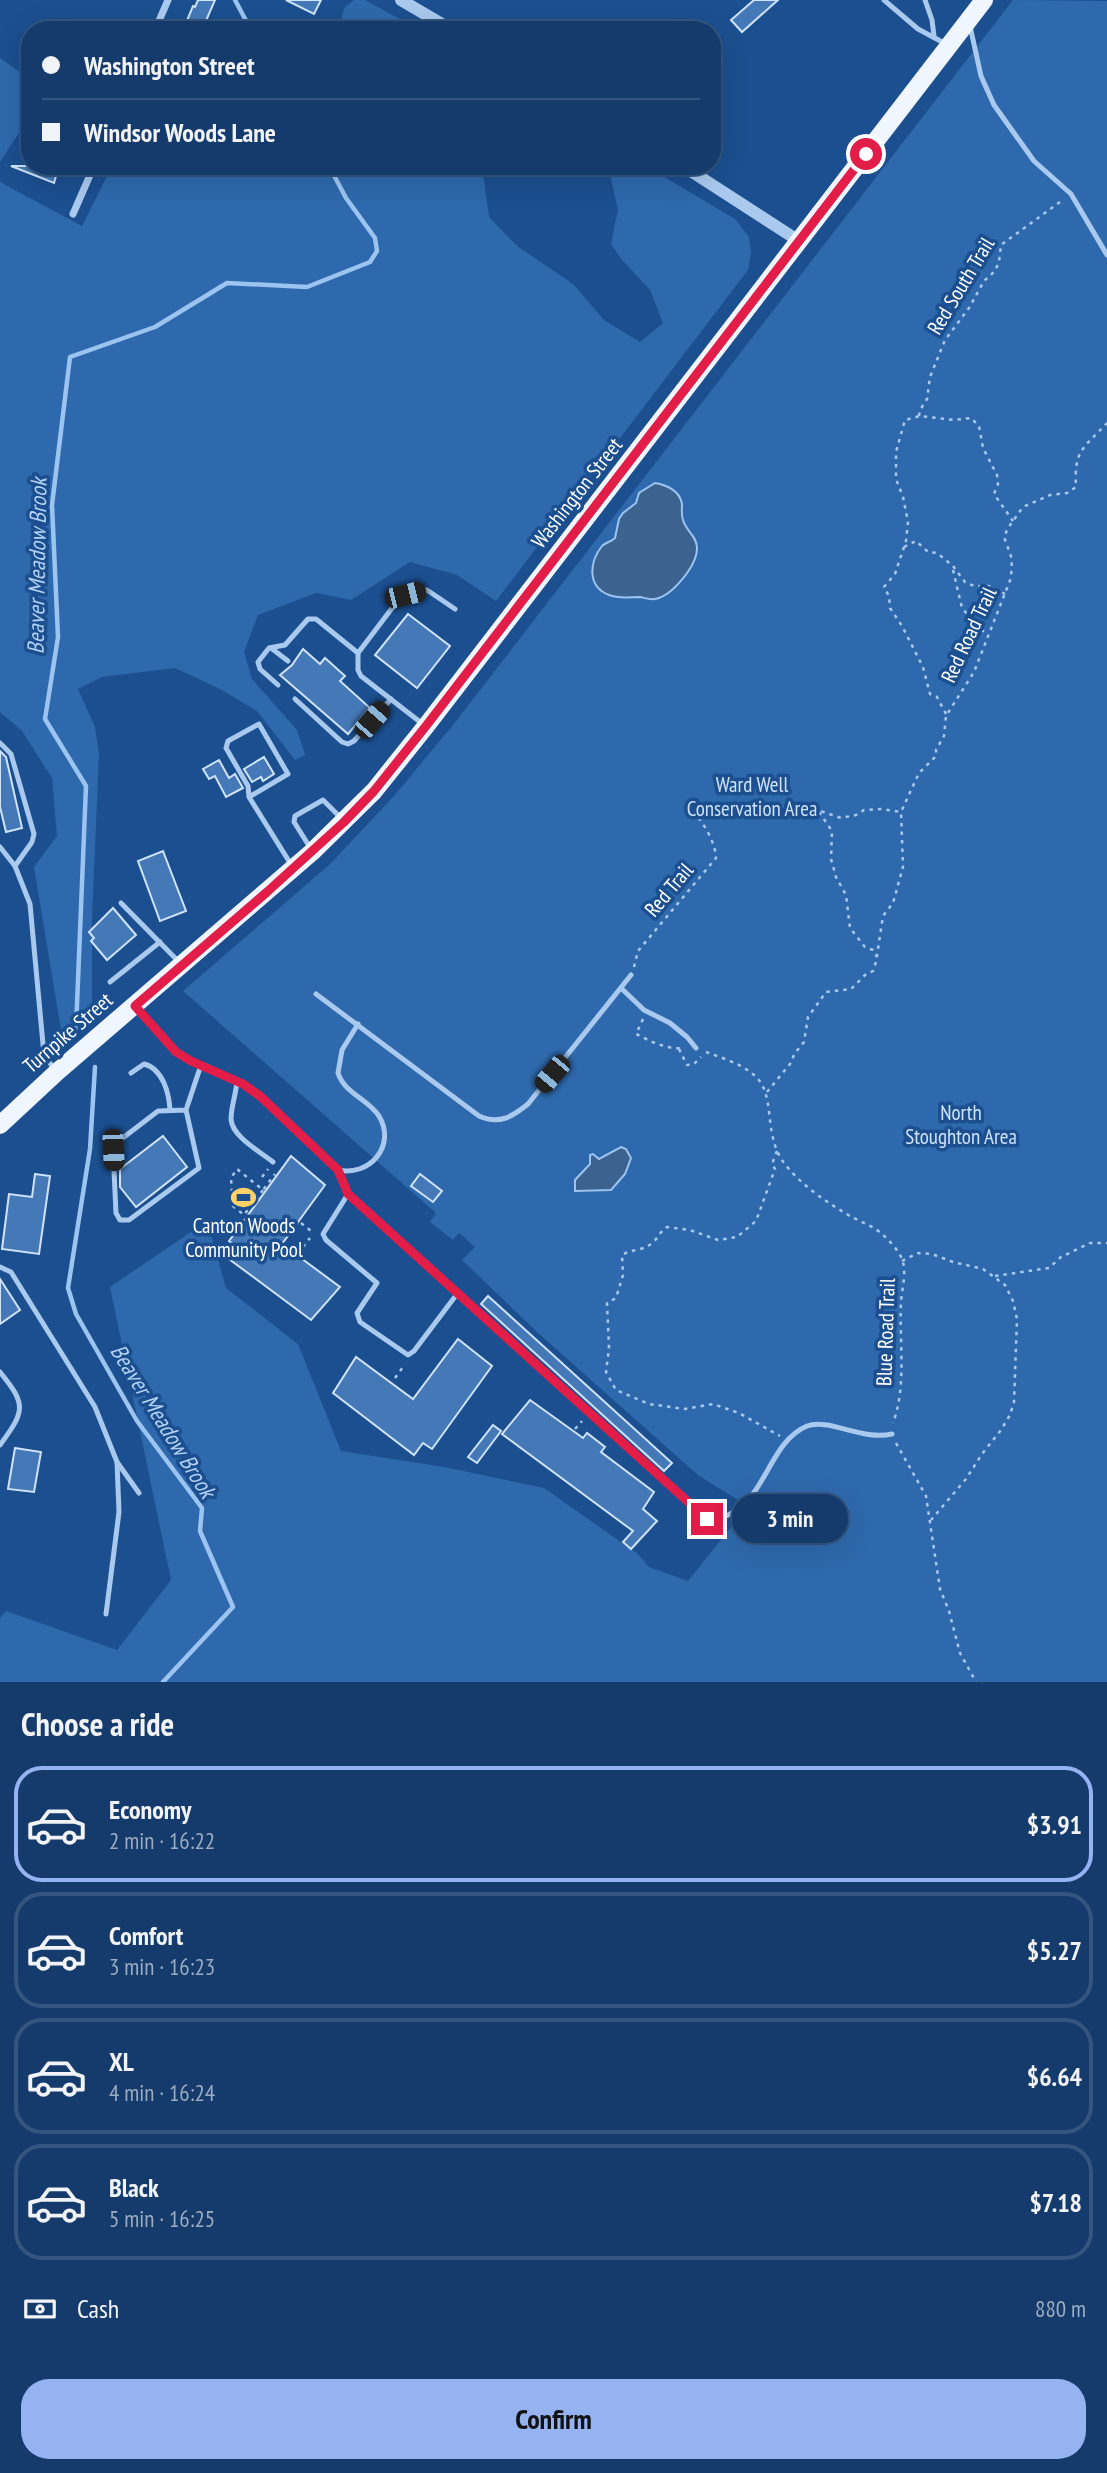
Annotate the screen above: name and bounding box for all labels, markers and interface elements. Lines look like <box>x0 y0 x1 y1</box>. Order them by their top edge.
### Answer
text: Washington Street <box>84 49 255 82</box>
text: Windsor Woods Lane <box>84 116 276 149</box>
route start <box>850 138 882 170</box>
street label: Red South Trail <box>921 232 1000 339</box>
street label: Washington Street <box>525 432 628 553</box>
water label: Beaver Meadow Brook <box>20 475 53 654</box>
car <box>383 580 428 610</box>
street label: Red Road Trail <box>935 583 1002 687</box>
car <box>351 697 394 743</box>
park label: Ward Well Conservation Area <box>687 771 817 822</box>
street label: Red Trail <box>638 857 699 922</box>
street label: Turnpike Street <box>17 986 118 1079</box>
car <box>531 1051 574 1097</box>
park label: North Stoughton Area <box>905 1099 1017 1150</box>
car <box>102 1128 125 1172</box>
sports icon: Canton Woods Community Pool <box>230 1183 258 1211</box>
place label: Canton Woods Community Pool <box>185 1212 303 1263</box>
street label: Blue Road Trail <box>870 1277 901 1386</box>
water label: Beaver Meadow Brook <box>104 1338 224 1506</box>
callout: 3 min <box>732 1494 847 1544</box>
route end <box>691 1503 723 1535</box>
text: 3 min <box>767 1504 813 1533</box>
text: Choose a ride <box>21 1703 174 1745</box>
icon: car <box>25 1793 88 1856</box>
text: Economy <box>109 1793 191 1826</box>
text: $3.91 <box>1027 1808 1082 1841</box>
text: 2 min · 16:22 <box>109 1826 215 1855</box>
icon: car <box>25 1919 88 1982</box>
text: Comfort <box>109 1919 183 1952</box>
text: $5.27 <box>1027 1934 1082 1967</box>
text: 3 min · 16:23 <box>109 1952 215 1981</box>
icon: car <box>25 2045 88 2108</box>
text: XL <box>109 2045 134 2078</box>
text: $6.64 <box>1027 2060 1082 2093</box>
text: 4 min · 16:24 <box>109 2078 215 2107</box>
icon: car <box>25 2171 88 2234</box>
text: Black <box>109 2171 159 2204</box>
text: $7.18 <box>1029 2186 1082 2219</box>
text: 5 min · 16:25 <box>109 2204 215 2233</box>
icon: cash <box>21 2290 59 2328</box>
text: Cash <box>77 2292 119 2325</box>
text: 880 m <box>1035 2294 1086 2323</box>
button: Confirm <box>21 2379 1086 2459</box>

